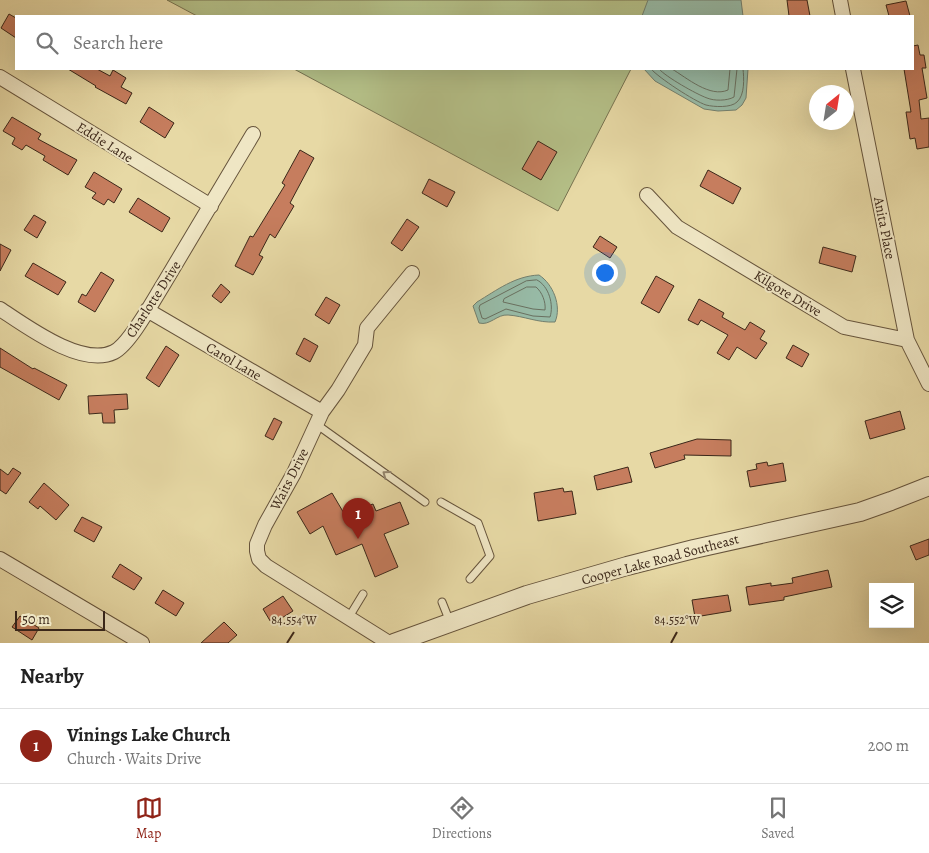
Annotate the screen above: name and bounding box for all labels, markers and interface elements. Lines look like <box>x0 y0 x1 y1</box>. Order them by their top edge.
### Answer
search box <box>15 15 914 70</box>
icon: search <box>33 29 61 57</box>
text: Search here <box>73 30 163 56</box>
north arrow <box>809 85 854 130</box>
street label: Eddie Lane <box>73 118 137 167</box>
street label: Anita Place <box>869 194 900 261</box>
street label: Charlotte Drive <box>121 257 185 341</box>
your location <box>592 260 618 286</box>
street label: Kilgore Drive <box>750 266 825 321</box>
street label: Carol Lane <box>202 338 265 385</box>
street label: Waits Drive <box>265 445 313 514</box>
one-way arrow <box>382 471 392 480</box>
pin: 1 <box>342 498 374 539</box>
street label: Cooper Lake Road Southeast <box>579 529 741 590</box>
map controls <box>869 583 914 628</box>
button: layers <box>869 583 914 628</box>
scale bar <box>15 608 105 631</box>
text: 50 m <box>22 610 50 629</box>
text: 84.554°W <box>271 612 318 628</box>
text: 84.552°W <box>654 612 701 628</box>
text: Nearby <box>20 662 83 690</box>
text: Vinings Lake Church <box>67 722 230 748</box>
text: 1 <box>33 735 39 757</box>
text: 200 m <box>868 735 909 757</box>
text: Church · Waits Drive <box>67 748 201 770</box>
tab: Map <box>135 794 163 843</box>
tab: Directions <box>432 794 492 843</box>
tab: Saved <box>761 794 794 843</box>

